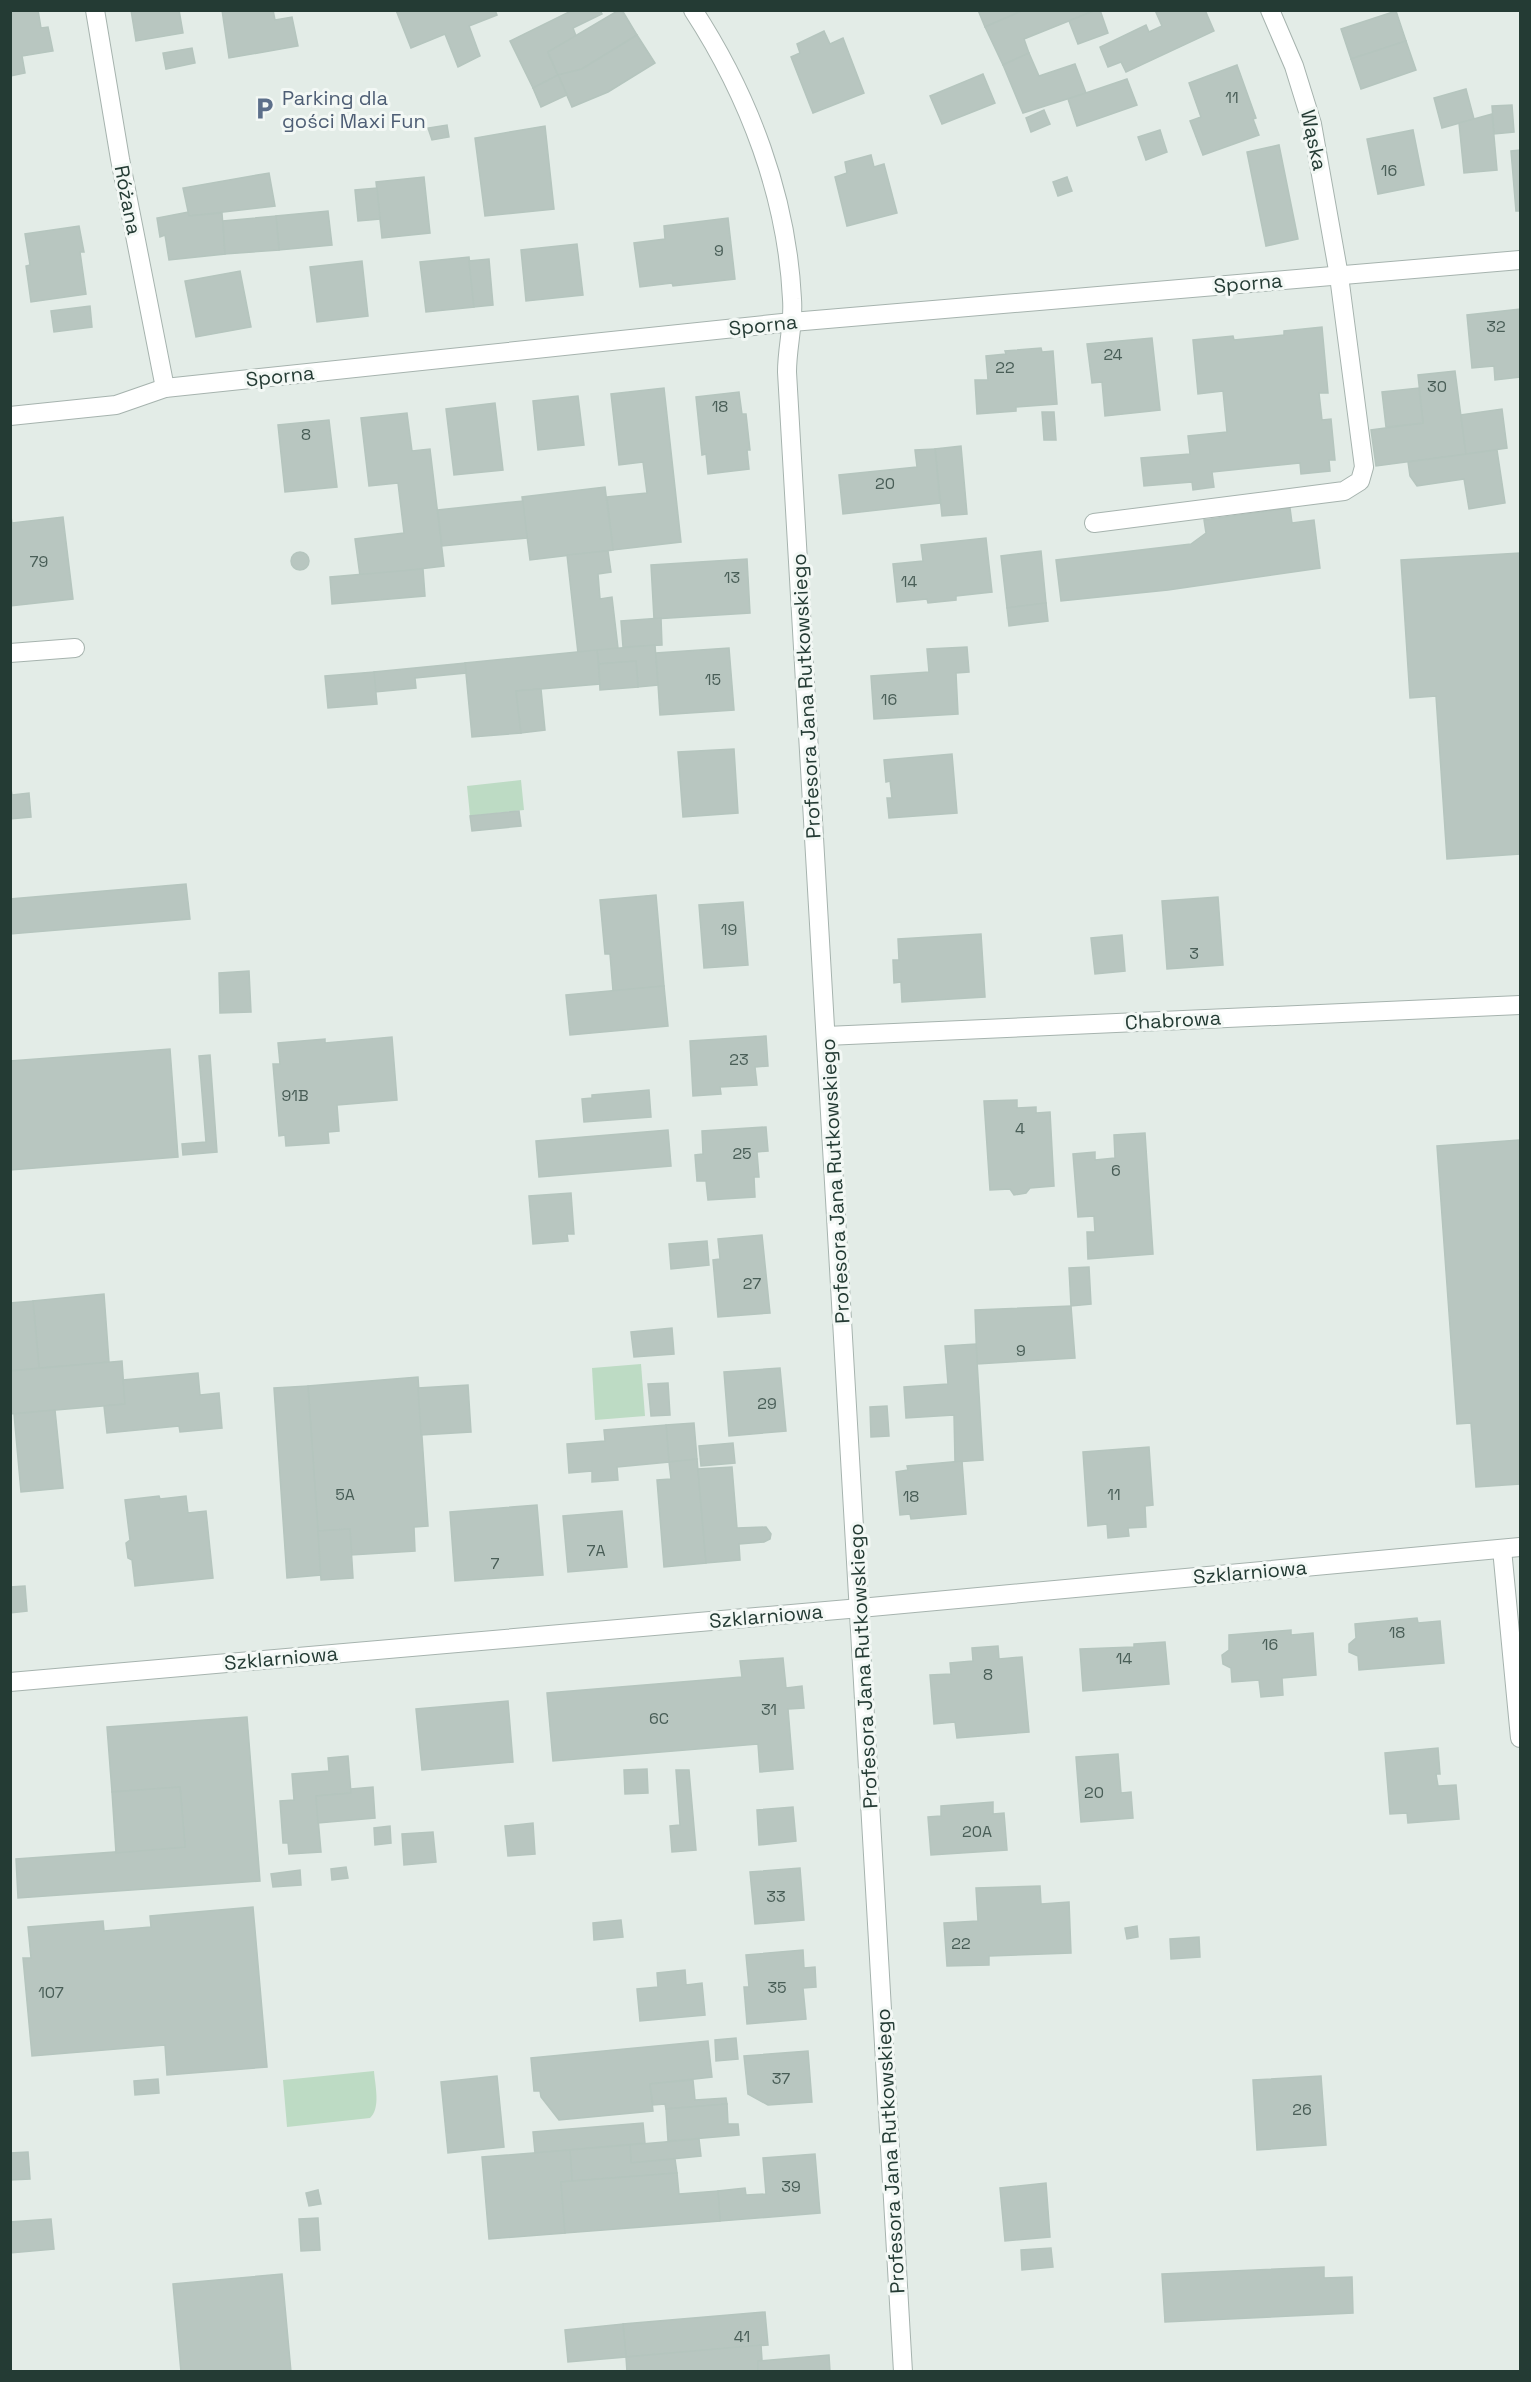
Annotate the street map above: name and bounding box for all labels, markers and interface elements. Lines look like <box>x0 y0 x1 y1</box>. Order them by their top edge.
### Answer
place label: Parking dla gości Maxi Fun <box>282 85 426 134</box>
house number: 11 <box>1225 87 1239 108</box>
parking icon: Parking dla gości Maxi Fun <box>251 96 277 122</box>
street label: Wąska <box>1295 107 1333 173</box>
house number: 16 <box>1381 160 1397 181</box>
street label: Różana <box>109 163 147 237</box>
house number: 9 <box>714 240 724 261</box>
street label: Sporna <box>1213 267 1283 299</box>
street label: Sporna <box>727 308 799 342</box>
house number: 32 <box>1486 316 1506 337</box>
house number: 24 <box>1103 344 1123 365</box>
house number: 22 <box>995 357 1015 378</box>
street label: Sporna <box>244 359 316 393</box>
house number: 30 <box>1427 376 1447 397</box>
house number: 18 <box>712 396 728 417</box>
house number: 8 <box>301 424 311 445</box>
house number: 20 <box>875 473 895 494</box>
house number: 79 <box>30 551 48 572</box>
street label: Profesora Jana Rutkowskiego <box>786 553 826 839</box>
house number: 13 <box>724 567 740 588</box>
house number: 14 <box>901 571 917 592</box>
house number: 15 <box>705 669 721 690</box>
house number: 16 <box>881 689 897 710</box>
house number: 19 <box>721 919 737 940</box>
house number: 3 <box>1189 943 1199 964</box>
street label: Chabrowa <box>1124 1005 1222 1035</box>
street label: Profesora Jana Rutkowskiego <box>815 1038 855 1324</box>
house number: 23 <box>729 1049 749 1070</box>
house number: 91B <box>281 1085 309 1106</box>
house number: 4 <box>1015 1118 1025 1139</box>
house number: 25 <box>732 1143 752 1164</box>
house number: 6 <box>1111 1160 1121 1181</box>
house number: 27 <box>743 1273 761 1294</box>
house number: 9 <box>1016 1340 1026 1361</box>
house number: 29 <box>757 1393 777 1414</box>
house number: 5A <box>335 1484 355 1505</box>
house number: 11 <box>1107 1484 1121 1505</box>
house number: 18 <box>903 1486 919 1507</box>
street label: Profesora Jana Rutkowskiego <box>843 1523 883 1809</box>
house number: 7A <box>586 1540 606 1561</box>
house number: 7 <box>490 1553 500 1574</box>
street label: Szklarniowa <box>1192 1554 1308 1590</box>
street label: Szklarniowa <box>708 1598 824 1634</box>
house number: 18 <box>1389 1622 1405 1643</box>
house number: 16 <box>1262 1634 1278 1655</box>
street label: Szklarniowa <box>223 1640 339 1676</box>
house number: 14 <box>1116 1648 1132 1669</box>
house number: 8 <box>983 1664 993 1685</box>
house number: 31 <box>761 1699 777 1720</box>
house number: 6C <box>649 1708 669 1729</box>
house number: 20 <box>1084 1782 1104 1803</box>
house number: 20A <box>962 1821 992 1842</box>
house number: 33 <box>766 1886 786 1907</box>
house number: 22 <box>951 1933 971 1954</box>
house number: 35 <box>767 1977 787 1998</box>
house number: 107 <box>38 1982 64 2003</box>
street label: Profesora Jana Rutkowskiego <box>870 2008 910 2294</box>
house number: 37 <box>772 2068 790 2089</box>
house number: 26 <box>1292 2099 1312 2120</box>
house number: 39 <box>781 2176 801 2197</box>
house number: 41 <box>734 2326 750 2347</box>

